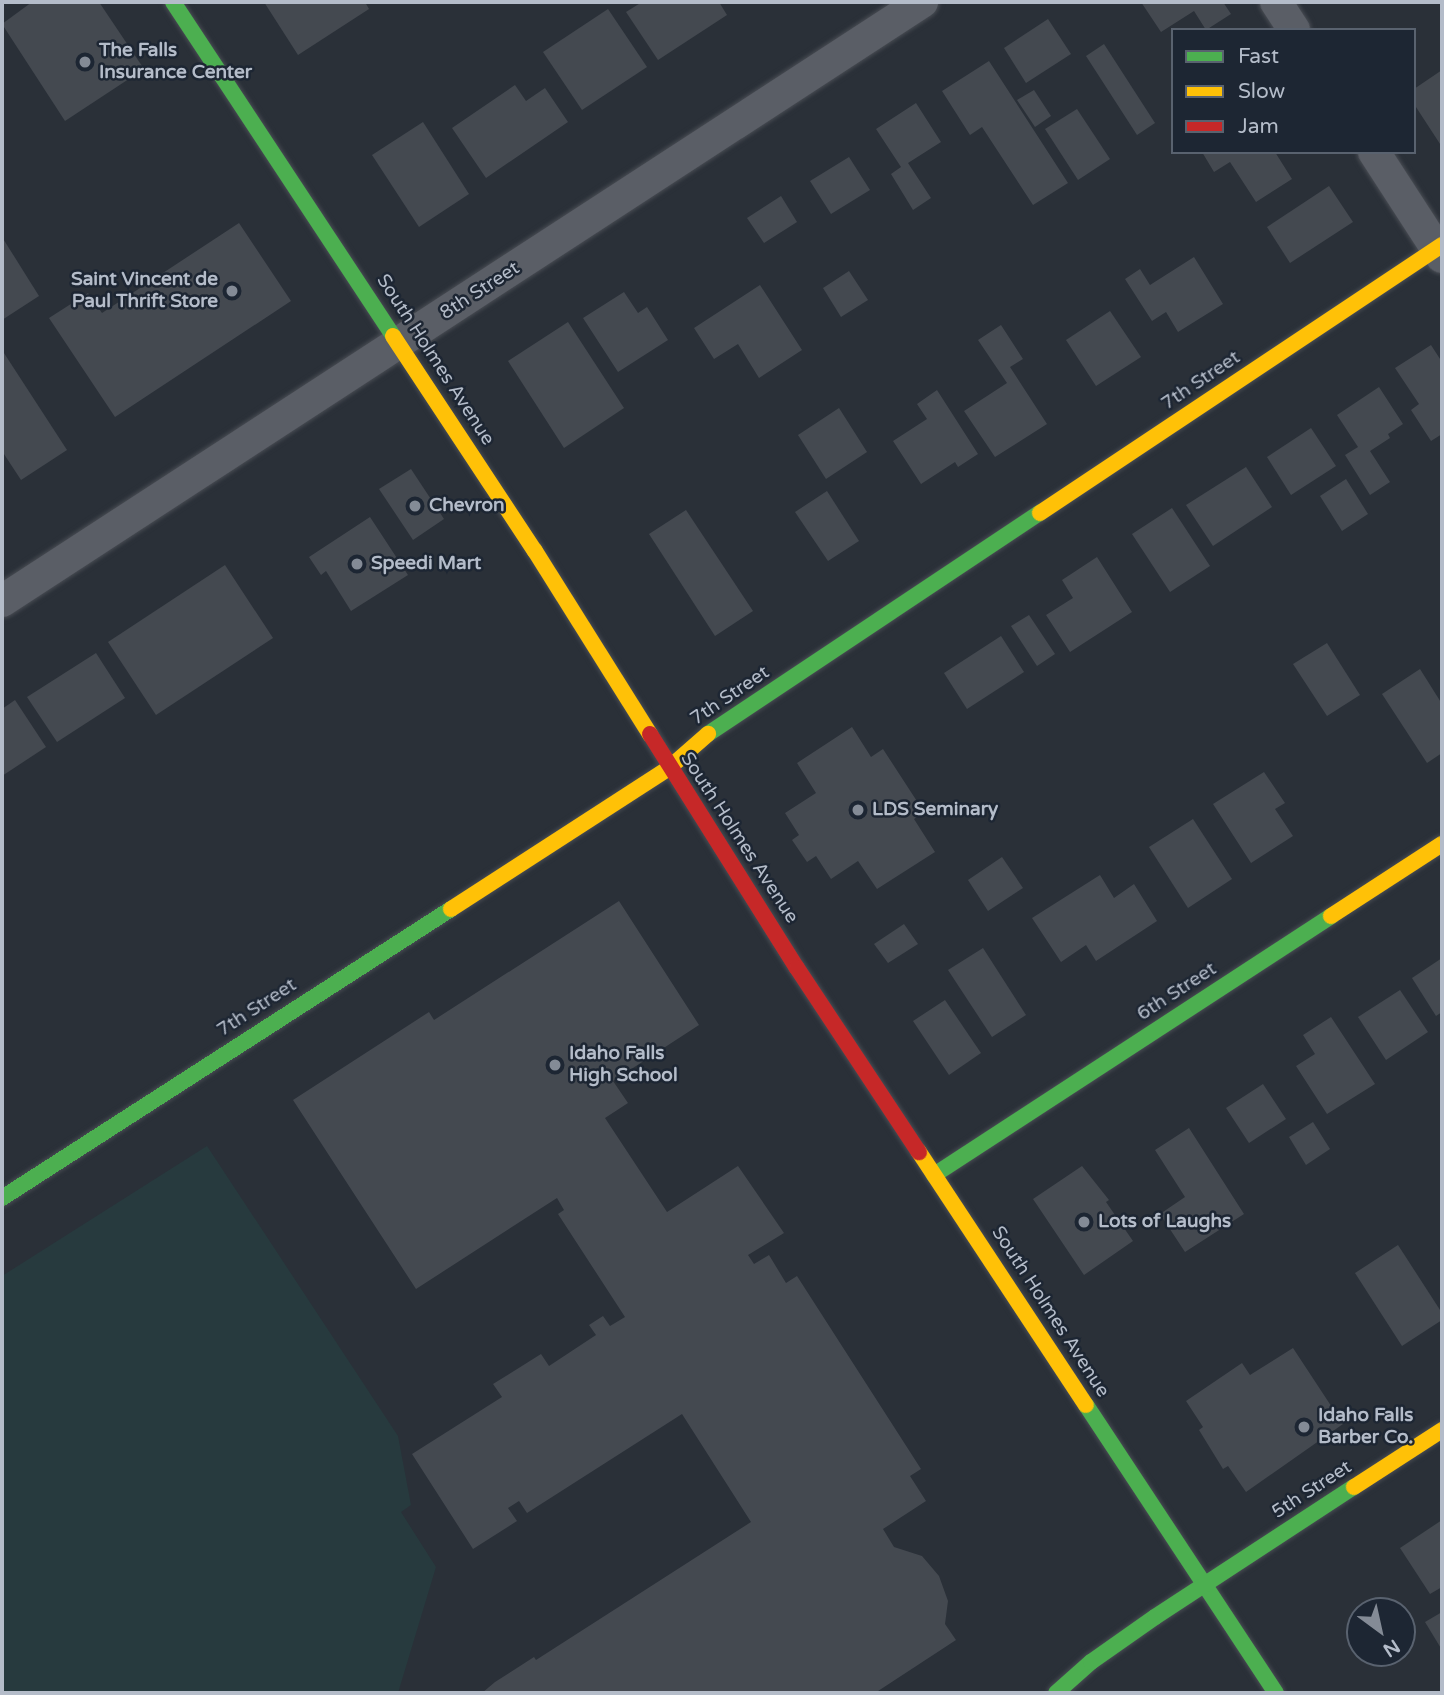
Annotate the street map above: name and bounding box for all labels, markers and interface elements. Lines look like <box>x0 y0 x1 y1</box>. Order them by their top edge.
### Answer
legend <box>1171 28 1416 154</box>
place label: The Falls Insurance Center <box>99 40 252 84</box>
text: Fast <box>1238 44 1279 69</box>
marker: The Falls Insurance Center <box>77 54 93 70</box>
text: Slow <box>1238 79 1285 104</box>
text: Jam <box>1238 114 1279 139</box>
street label: 8th Street <box>436 257 524 325</box>
place label: Saint Vincent de Paul Thrift Store <box>71 269 218 313</box>
street label: South Holmes Avenue <box>371 270 499 450</box>
marker: Saint Vincent de Paul Thrift Store <box>224 283 240 299</box>
street label: 7th Street <box>1157 346 1245 416</box>
place label: Chevron <box>429 495 505 517</box>
marker: Chevron <box>407 498 423 514</box>
place label: Speedi Mart <box>371 553 481 575</box>
marker: Speedi Mart <box>349 556 365 572</box>
street label: 7th Street <box>686 661 774 731</box>
street label: South Holmes Avenue <box>675 748 803 928</box>
place label: LDS Seminary <box>872 799 998 821</box>
marker: LDS Seminary <box>850 802 866 818</box>
street label: 6th Street <box>1133 958 1221 1026</box>
street label: 7th Street <box>213 974 301 1042</box>
place label: Idaho Falls High School <box>569 1043 678 1087</box>
marker: Idaho Falls High School <box>547 1057 563 1073</box>
place label: Lots of Laughs <box>1098 1211 1231 1233</box>
marker: Lots of Laughs <box>1076 1214 1092 1230</box>
street label: South Holmes Avenue <box>986 1222 1114 1402</box>
place label: Idaho Falls Barber Co. <box>1318 1405 1413 1449</box>
marker: Idaho Falls Barber Co. <box>1296 1419 1312 1435</box>
street label: 5th Street <box>1268 1456 1356 1524</box>
north arrow <box>1346 1597 1416 1667</box>
text: N <box>1379 1635 1404 1661</box>

